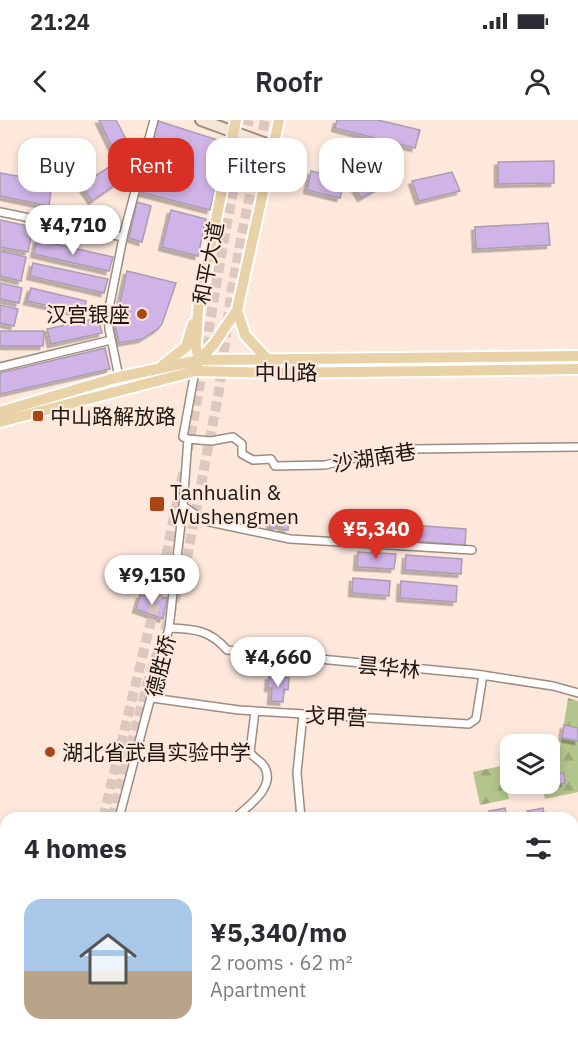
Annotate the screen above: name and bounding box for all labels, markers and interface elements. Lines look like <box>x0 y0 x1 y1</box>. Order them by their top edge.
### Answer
text: 21:24 <box>30 7 90 36</box>
text: Roofr <box>255 64 323 99</box>
icon: back <box>24 65 57 98</box>
icon: person <box>521 65 554 98</box>
chip: Buy <box>18 138 96 192</box>
chip: Rent <box>108 138 194 192</box>
chip: Filters <box>206 138 307 192</box>
chip: New <box>319 138 404 192</box>
pin: ¥4,710 <box>24 205 122 256</box>
text: ¥4,710 <box>39 211 107 238</box>
street label: 和平大道 <box>186 219 230 307</box>
place label: 汉宫银座 <box>46 300 130 328</box>
marker: 汉宫银座 <box>135 307 149 321</box>
street label: 中山路 <box>255 358 318 386</box>
place label: 中山路解放路 <box>50 402 176 430</box>
marker: 中山路解放路 <box>31 409 45 423</box>
street label: 沙湖南巷 <box>330 437 418 477</box>
place label: Tanhualin & Wushengmen <box>170 478 299 530</box>
marker: Tanhualin & Wushengmen <box>148 495 166 513</box>
pin: ¥5,340 <box>327 509 425 560</box>
text: ¥5,340 <box>342 515 410 542</box>
pin: ¥9,150 <box>103 555 201 606</box>
text: ¥9,150 <box>118 561 186 588</box>
street label: 德胜桥 <box>139 632 181 700</box>
pin: ¥4,660 <box>229 637 327 688</box>
text: ¥4,660 <box>244 643 312 670</box>
street label: 昙华林 <box>356 650 422 684</box>
street label: 戈甲营 <box>304 700 368 732</box>
map controls <box>500 734 560 794</box>
button: layers <box>500 734 560 794</box>
place label: 湖北省武昌实验中学 <box>62 738 251 766</box>
marker: 湖北省武昌实验中学 <box>43 745 57 759</box>
text: 4 homes <box>24 831 127 865</box>
icon: filters <box>522 832 555 865</box>
text: ¥5,340/mo <box>210 915 347 949</box>
icon: home <box>72 923 144 995</box>
text: 2 rooms · 62 m² <box>210 949 353 976</box>
text: Apartment <box>210 976 306 1003</box>

